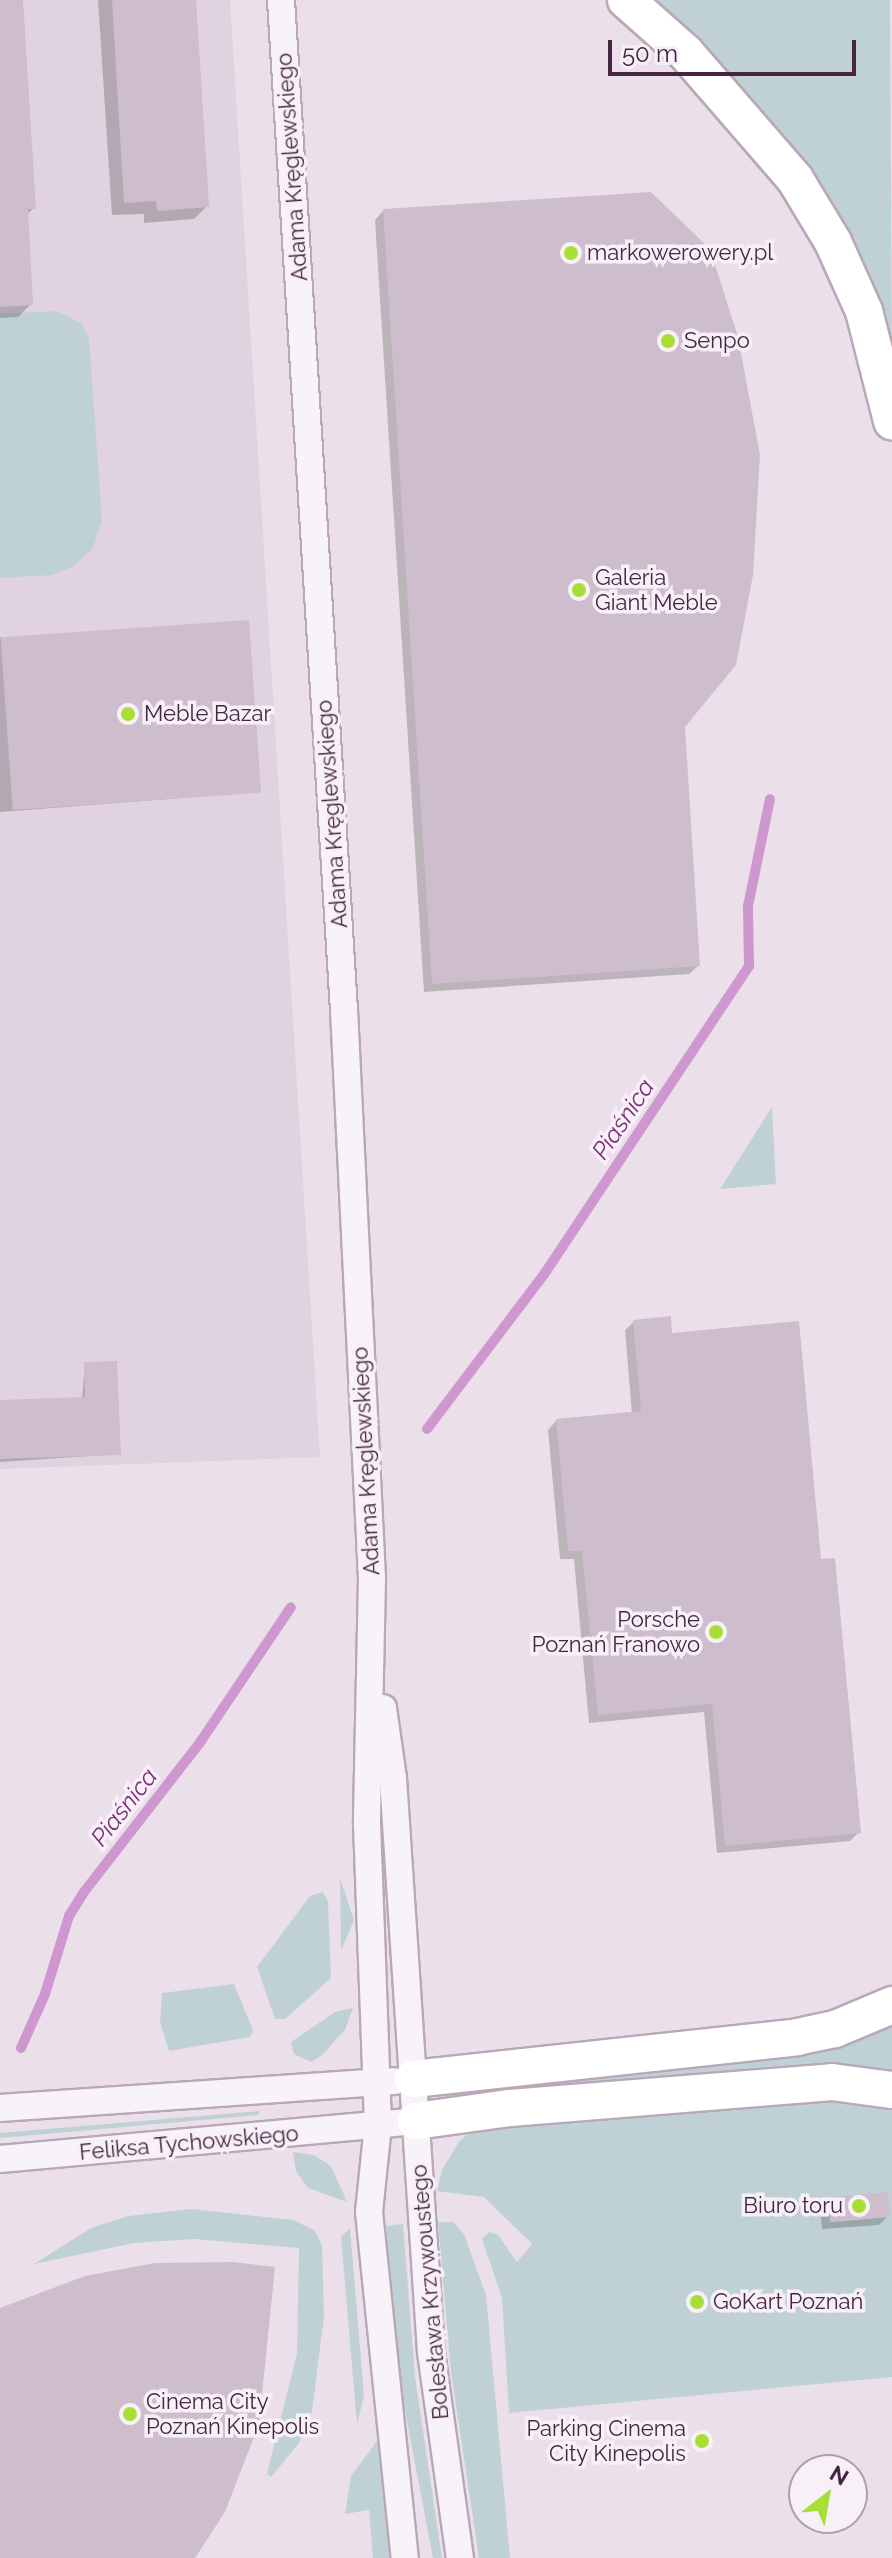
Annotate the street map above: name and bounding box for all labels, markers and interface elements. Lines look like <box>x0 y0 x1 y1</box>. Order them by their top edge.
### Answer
scale bar <box>612 24 860 74</box>
text: 50 m <box>622 39 678 68</box>
street label: Adama Kręglewskiego <box>271 52 313 282</box>
place label: markowerowery.pl <box>587 240 773 266</box>
marker: markowerowery.pl <box>562 244 580 262</box>
place label: Senpo <box>684 328 750 354</box>
marker: Senpo <box>659 332 677 350</box>
place label: Galeria Giant Meble <box>595 564 718 616</box>
marker: Galeria Giant Meble <box>570 581 588 599</box>
street label: Adama Kręglewskiego <box>311 699 353 929</box>
place label: Meble Bazar <box>144 701 271 727</box>
marker: Meble Bazar <box>119 705 137 723</box>
water label: Piaśnica <box>586 1073 660 1165</box>
street label: Adama Kręglewskiego <box>347 1346 385 1576</box>
place label: Porsche Poznań Franowo <box>532 1606 700 1658</box>
marker: Porsche Poznań Franowo <box>707 1623 725 1641</box>
water label: Piaśnica <box>85 1762 163 1852</box>
street label: Feliksa Tychowskiego <box>78 2120 300 2166</box>
street label: Bolesława Krzywoustego <box>406 2163 454 2421</box>
place label: Biuro toru <box>743 2193 843 2219</box>
marker: Biuro toru <box>850 2197 868 2215</box>
place label: GoKart Poznań <box>713 2289 863 2315</box>
marker: GoKart Poznań <box>688 2293 706 2311</box>
place label: Cinema City Poznań Kinepolis <box>146 2388 319 2440</box>
marker: Cinema City Poznań Kinepolis <box>121 2405 139 2423</box>
place label: Parking Cinema City Kinepolis <box>526 2415 686 2466</box>
marker: Parking Cinema City Kinepolis <box>693 2432 711 2450</box>
north arrow <box>788 2454 868 2534</box>
text: N <box>825 2460 853 2491</box>

